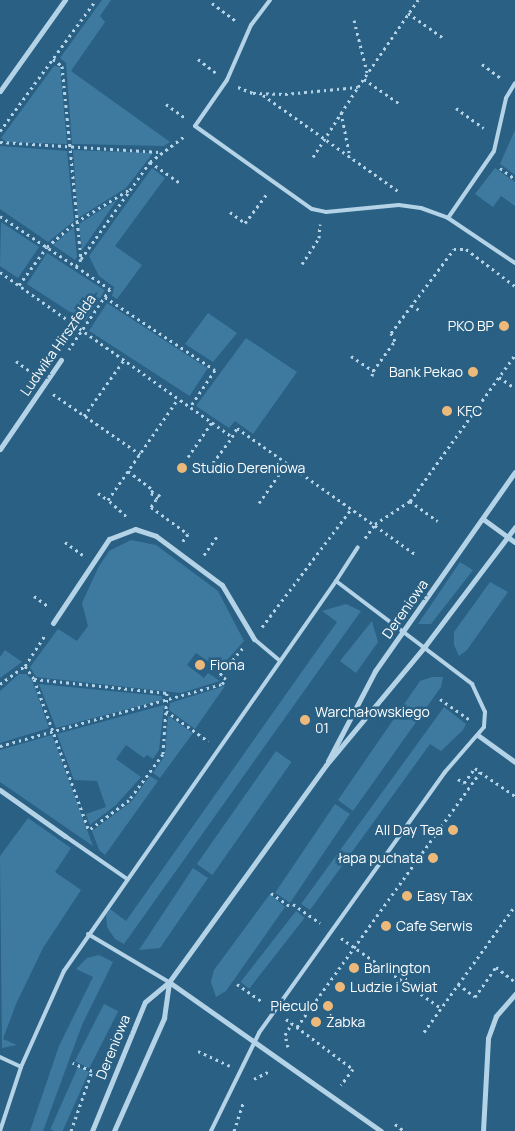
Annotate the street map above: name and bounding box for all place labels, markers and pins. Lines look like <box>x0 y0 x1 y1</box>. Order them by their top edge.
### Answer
place label: PKO BP <box>448 318 494 334</box>
marker: PKO BP <box>498 320 510 332</box>
place label: Bank Pekao <box>389 364 463 380</box>
marker: Bank Pekao <box>467 366 479 378</box>
place label: KFC <box>457 403 482 419</box>
marker: KFC <box>441 405 453 417</box>
place label: Studio Dereniowa <box>192 460 305 476</box>
marker: Studio Dereniowa <box>176 462 188 474</box>
place label: Fiona <box>210 657 245 673</box>
marker: Fiona <box>194 659 206 671</box>
place label: Warchałowskiego 01 <box>315 704 430 736</box>
marker: Warchałowskiego 01 <box>299 714 311 726</box>
place label: All Day Tea <box>375 822 443 838</box>
marker: All Day Tea <box>447 824 459 836</box>
place label: łapa puchata <box>338 850 423 866</box>
marker: łapa puchata <box>427 852 439 864</box>
place label: Easy Tax <box>417 888 473 904</box>
marker: Easy Tax <box>401 890 413 902</box>
place label: Cafe Serwis <box>396 918 473 934</box>
marker: Cafe Serwis <box>380 920 392 932</box>
place label: Barlington <box>364 960 430 976</box>
marker: Barlington <box>348 962 360 974</box>
place label: Ludzie i Świat <box>350 979 438 995</box>
marker: Ludzie i Świat <box>334 981 346 993</box>
place label: Pieculo <box>270 998 318 1014</box>
marker: Pieculo <box>322 1000 334 1012</box>
place label: Żabka <box>326 1014 365 1030</box>
marker: Żabka <box>310 1016 322 1028</box>

